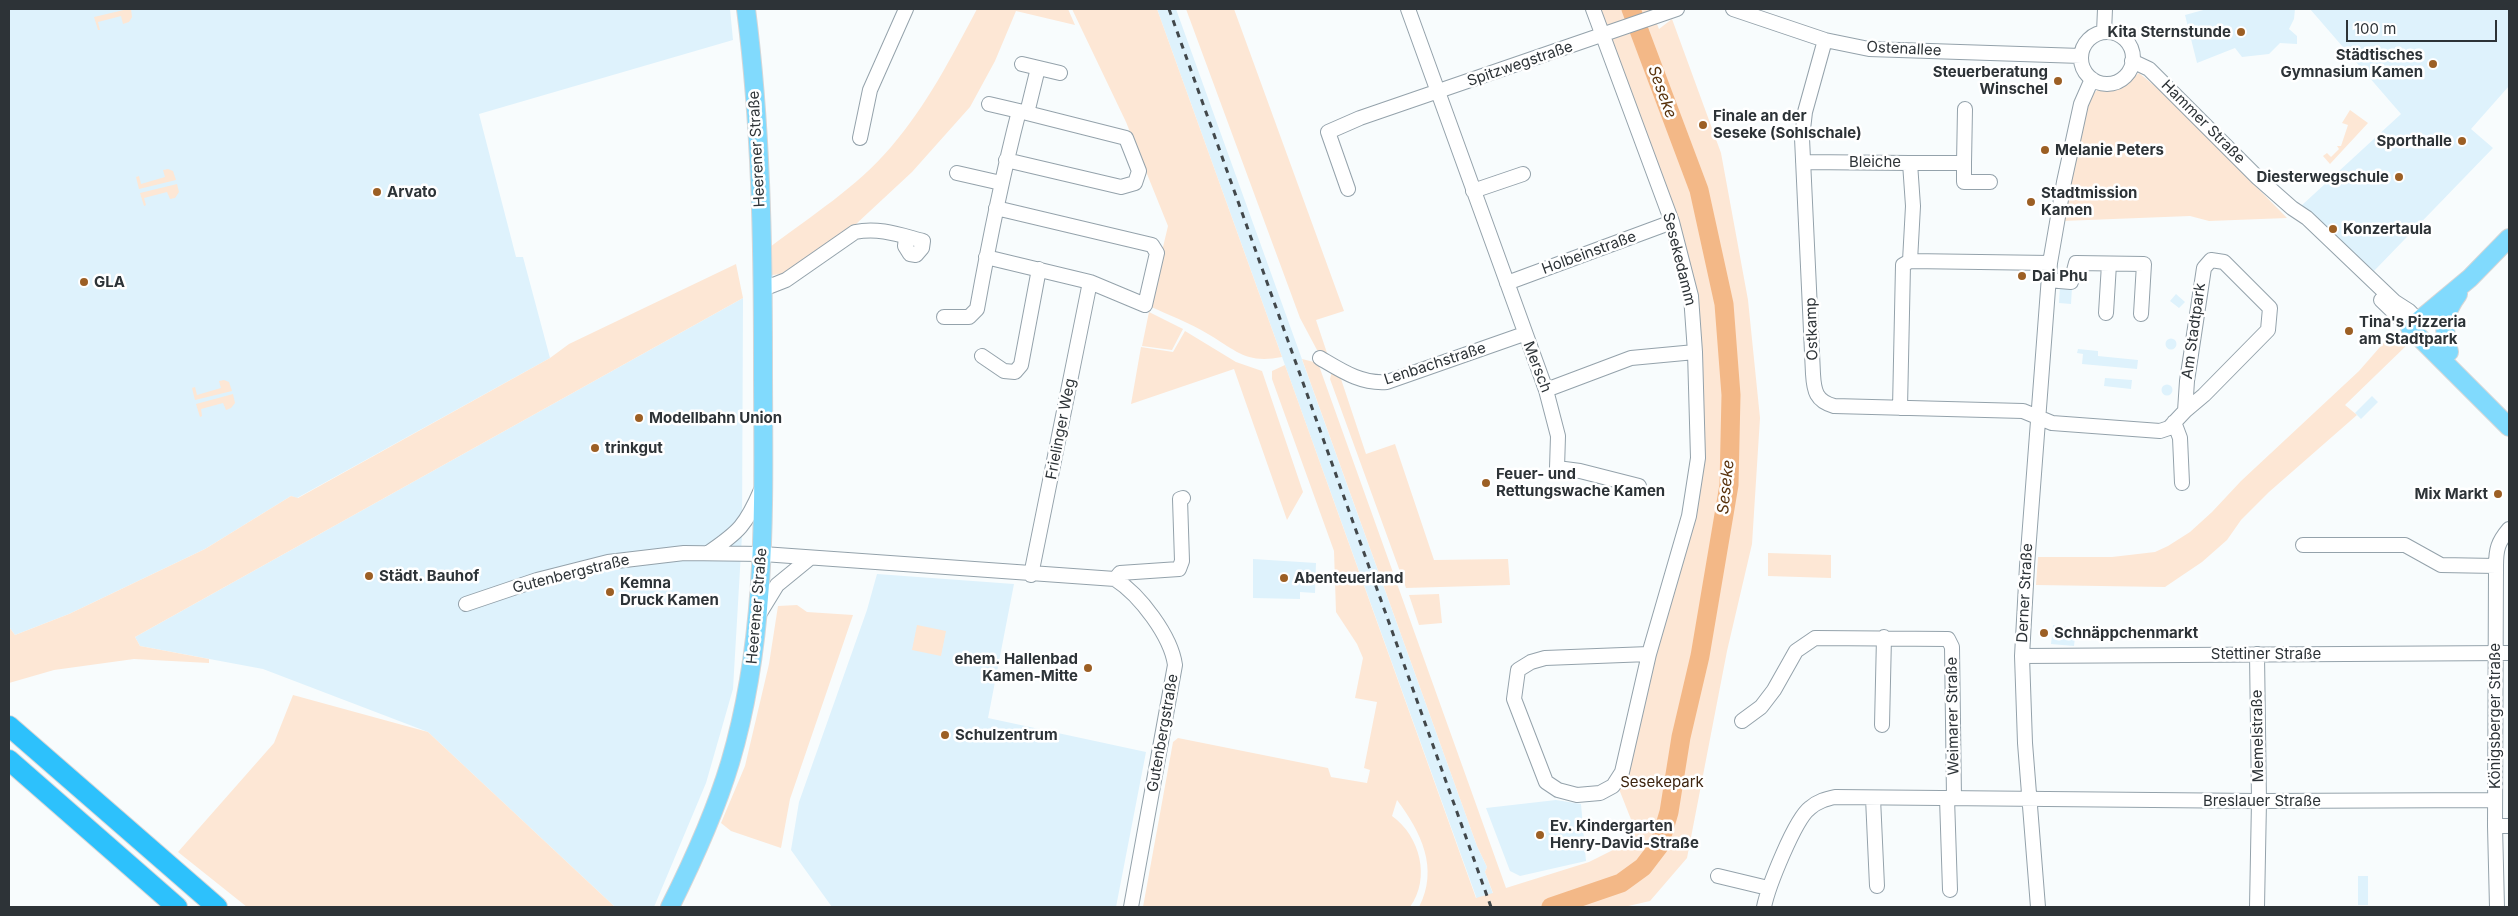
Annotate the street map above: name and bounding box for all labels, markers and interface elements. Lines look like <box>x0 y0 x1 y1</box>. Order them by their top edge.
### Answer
scale bar <box>2348 10 2499 42</box>
text: 100 m <box>2354 19 2396 38</box>
place label: Kita Sternstunde <box>2108 23 2231 41</box>
marker: Kita Sternstunde <box>2235 26 2247 38</box>
street label: Spitzwegstraße <box>1465 38 1575 90</box>
street label: Ostenallee <box>1866 38 1942 60</box>
place label: Städtisches Gymnasium Kamen <box>2280 46 2423 81</box>
marker: Städtisches Gymnasium Kamen <box>2427 58 2439 70</box>
water label: Seseke <box>1644 63 1680 121</box>
place label: Steuerberatung Winschel <box>1933 63 2048 98</box>
marker: Steuerberatung Winschel <box>2052 75 2064 87</box>
street label: Hammer Straße <box>2157 76 2249 168</box>
street label: Heerener Straße <box>745 90 769 208</box>
place label: Finale an der Seseke (Sohlschale) <box>1713 107 1862 142</box>
marker: Finale an der Seseke (Sohlschale) <box>1697 119 1709 131</box>
place label: Sporthalle <box>2376 132 2452 150</box>
marker: Sporthalle <box>2456 135 2468 147</box>
place label: Melanie Peters <box>2055 141 2164 159</box>
marker: Melanie Peters <box>2039 144 2051 156</box>
street label: Bleiche <box>1849 153 1901 171</box>
place label: Diesterwegschule <box>2256 168 2389 186</box>
marker: Diesterwegschule <box>2393 171 2405 183</box>
place label: Arvato <box>387 183 437 201</box>
place label: Stadtmission Kamen <box>2041 184 2137 219</box>
marker: Arvato <box>371 186 383 198</box>
marker: Stadtmission Kamen <box>2025 196 2037 208</box>
street label: Sesekedamm <box>1659 210 1699 308</box>
place label: Konzertaula <box>2343 220 2432 238</box>
marker: Konzertaula <box>2327 223 2339 235</box>
street label: Holbeinstraße <box>1539 228 1639 278</box>
place label: Dai Phu <box>2032 267 2088 285</box>
marker: Dai Phu <box>2016 270 2028 282</box>
place label: GLA <box>94 273 125 291</box>
marker: GLA <box>78 276 90 288</box>
street label: Am Stadtpark <box>2178 282 2210 380</box>
street label: Ostkamp <box>1802 297 1822 361</box>
place label: Tina's Pizzeria am Stadtpark <box>2359 313 2466 348</box>
marker: Tina's Pizzeria am Stadtpark <box>2343 325 2355 337</box>
street label: Lenbachstraße <box>1382 339 1488 389</box>
street label: Mersch <box>1519 339 1555 395</box>
street label: Frielinger Weg <box>1042 377 1080 481</box>
place label: Modellbahn Union <box>649 409 782 427</box>
marker: Modellbahn Union <box>633 412 645 424</box>
place label: trinkgut <box>605 439 663 457</box>
marker: trinkgut <box>589 442 601 454</box>
water label: Seseke <box>1714 459 1738 515</box>
place label: Feuer- und Rettungswache Kamen <box>1496 465 1665 500</box>
marker: Feuer- und Rettungswache Kamen <box>1480 477 1492 489</box>
place label: Mix Markt <box>2414 485 2488 503</box>
marker: Mix Markt <box>2492 488 2504 500</box>
street label: Derner Straße <box>2013 543 2037 643</box>
street label: Heerener Straße <box>743 547 771 665</box>
street label: Gutenbergstraße <box>511 551 631 597</box>
place label: Städt. Bauhof <box>379 567 479 585</box>
place label: Abenteuerland <box>1294 569 1403 587</box>
marker: Städt. Bauhof <box>363 570 375 582</box>
marker: Abenteuerland <box>1278 572 1290 584</box>
place label: Kemna Druck Kamen <box>620 574 719 609</box>
marker: Kemna Druck Kamen <box>604 586 616 598</box>
place label: Schnäppchenmarkt <box>2054 624 2198 642</box>
marker: Schnäppchenmarkt <box>2038 627 2050 639</box>
street label: Königsberger Straße <box>2486 643 2504 789</box>
street label: Stettiner Straße <box>2211 645 2321 663</box>
place label: ehem. Hallenbad Kamen-Mitte <box>954 650 1078 685</box>
street label: Weimarer Straße <box>1943 657 1963 775</box>
marker: ehem. Hallenbad Kamen-Mitte <box>1082 662 1094 674</box>
street label: Gutenbergstraße <box>1144 672 1182 794</box>
street label: Memelstraße <box>2248 690 2268 782</box>
place label: Schulzentrum <box>955 726 1058 744</box>
marker: Schulzentrum <box>939 729 951 741</box>
park label: Sesekepark <box>1620 773 1704 791</box>
street label: Breslauer Straße <box>2203 792 2321 810</box>
place label: Ev. Kindergarten Henry-David-Straße <box>1550 817 1699 852</box>
marker: Ev. Kindergarten Henry-David-Straße <box>1534 829 1546 841</box>

